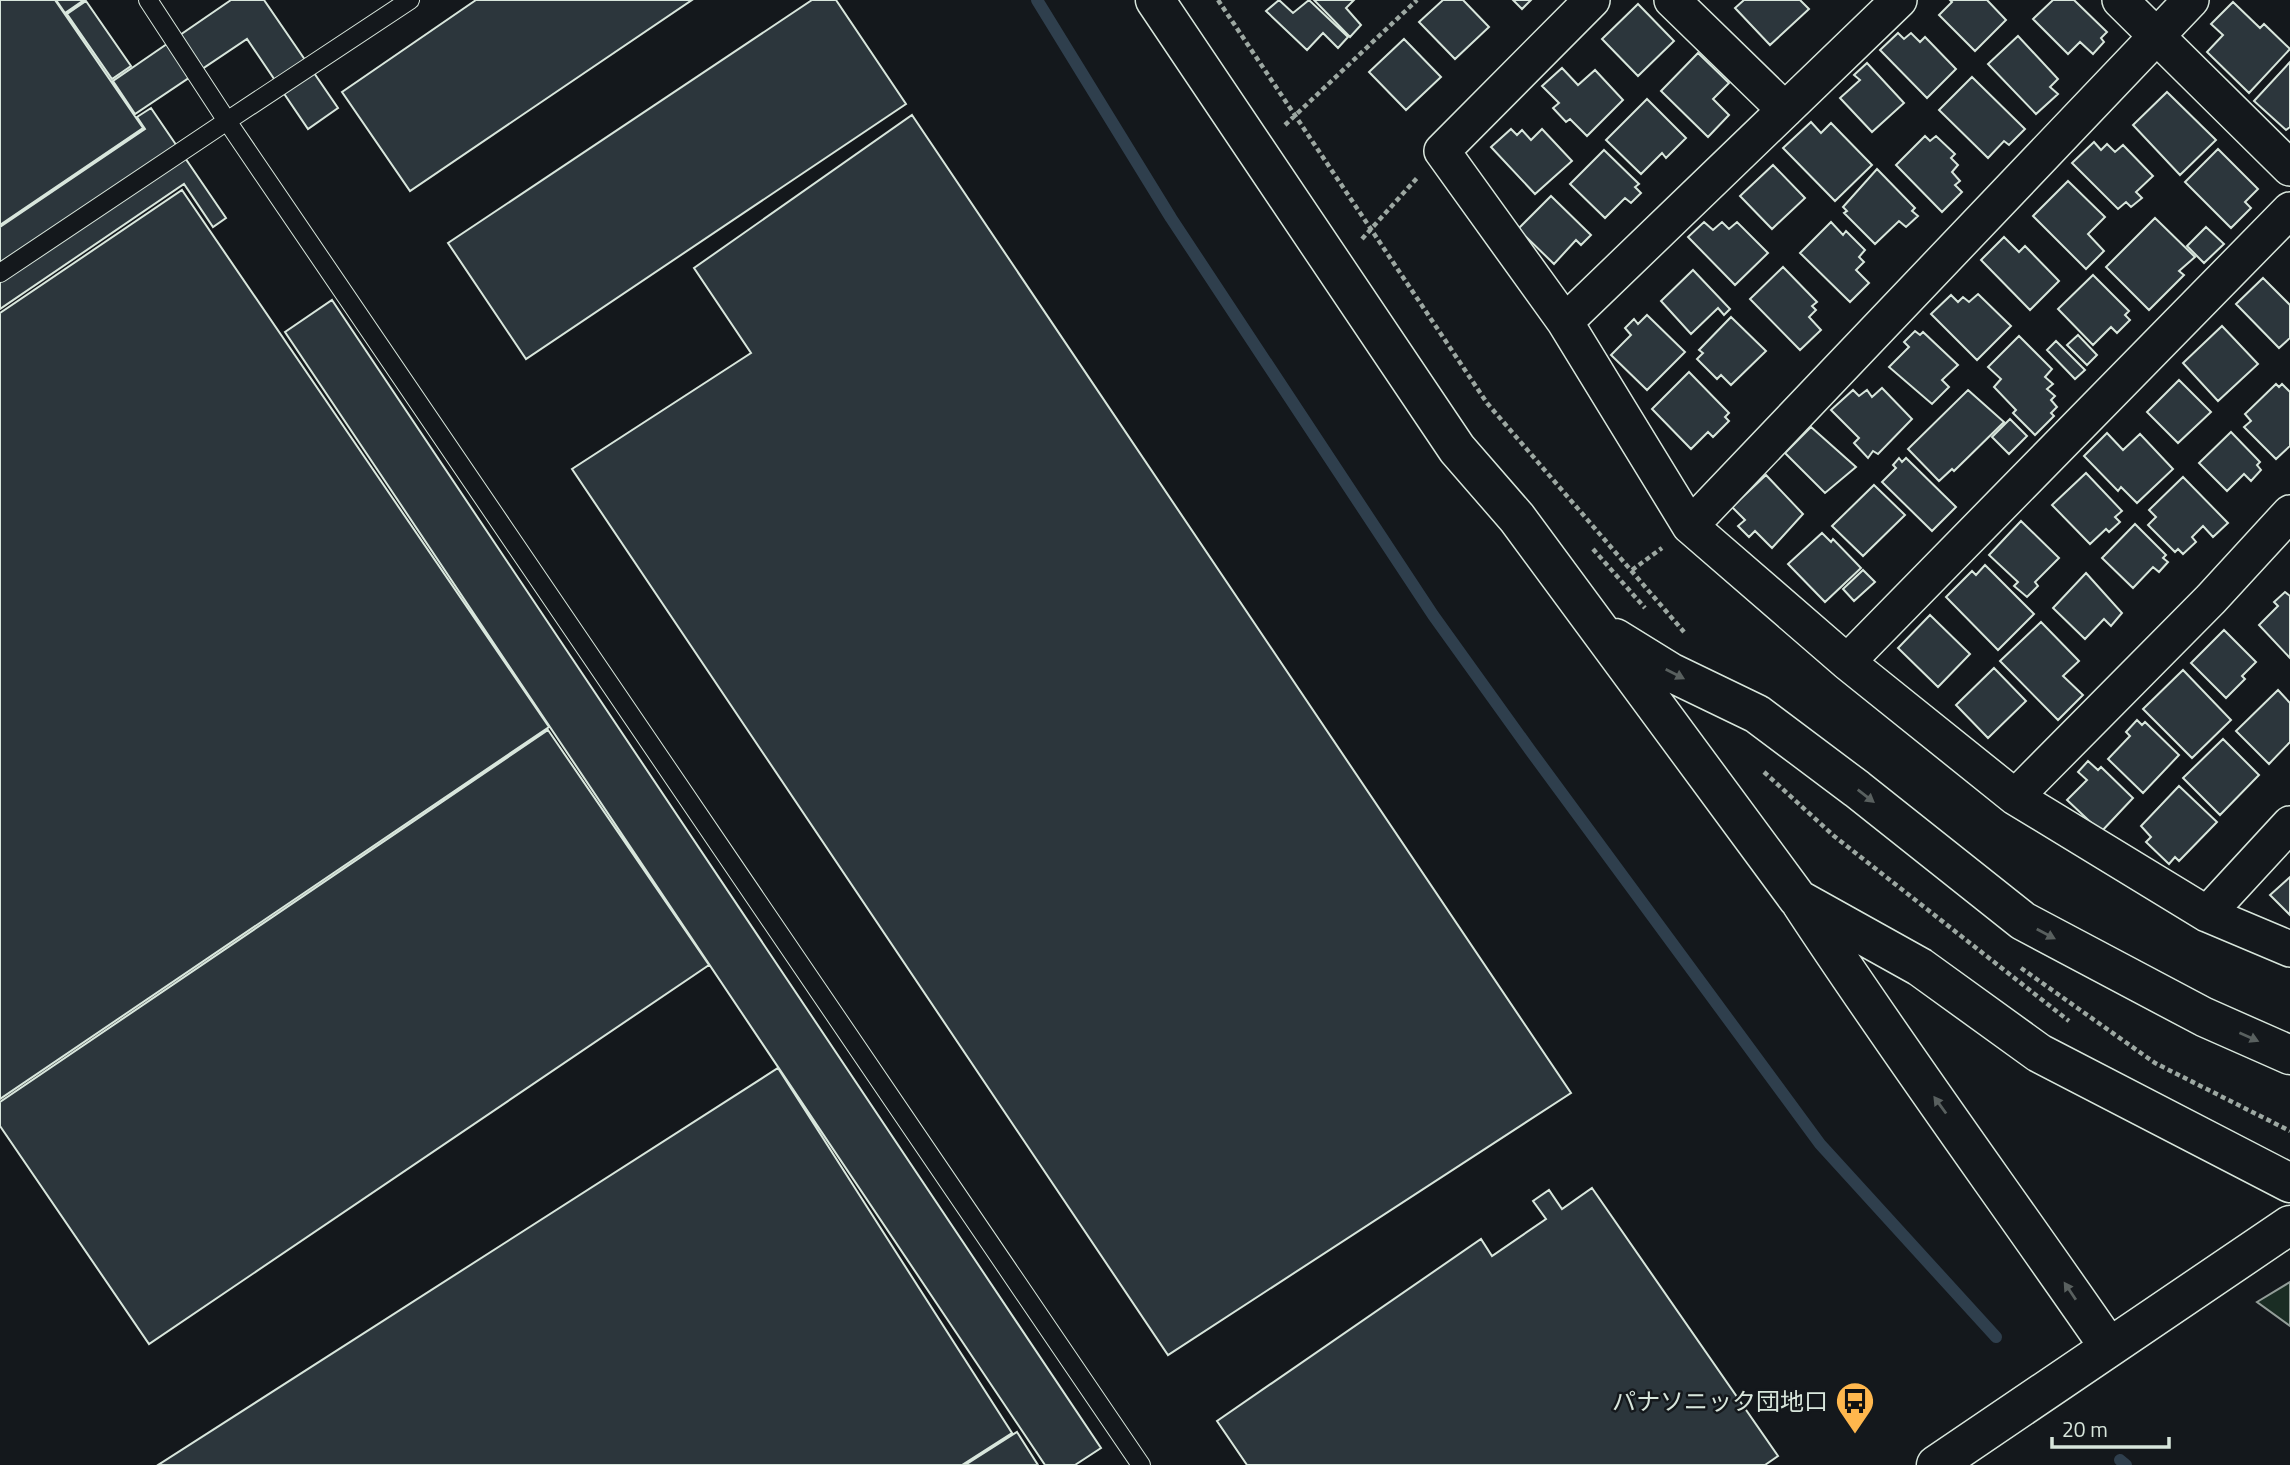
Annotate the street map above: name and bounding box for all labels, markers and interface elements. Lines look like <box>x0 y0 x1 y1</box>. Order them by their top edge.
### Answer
one-way arrow <box>1665 669 1685 680</box>
one-way arrow <box>1857 788 1874 803</box>
one-way arrow <box>2036 928 2056 939</box>
one-way arrow <box>2239 1031 2259 1043</box>
one-way arrow <box>1933 1096 1947 1114</box>
one-way arrow <box>2063 1282 2077 1300</box>
bus stop icon: パナソニック団地口 <box>1834 1380 1876 1435</box>
place label: パナソニック団地口 <box>1612 1383 1828 1419</box>
scale bar <box>2052 1406 2169 1450</box>
text: 20 m <box>2062 1413 2108 1445</box>

